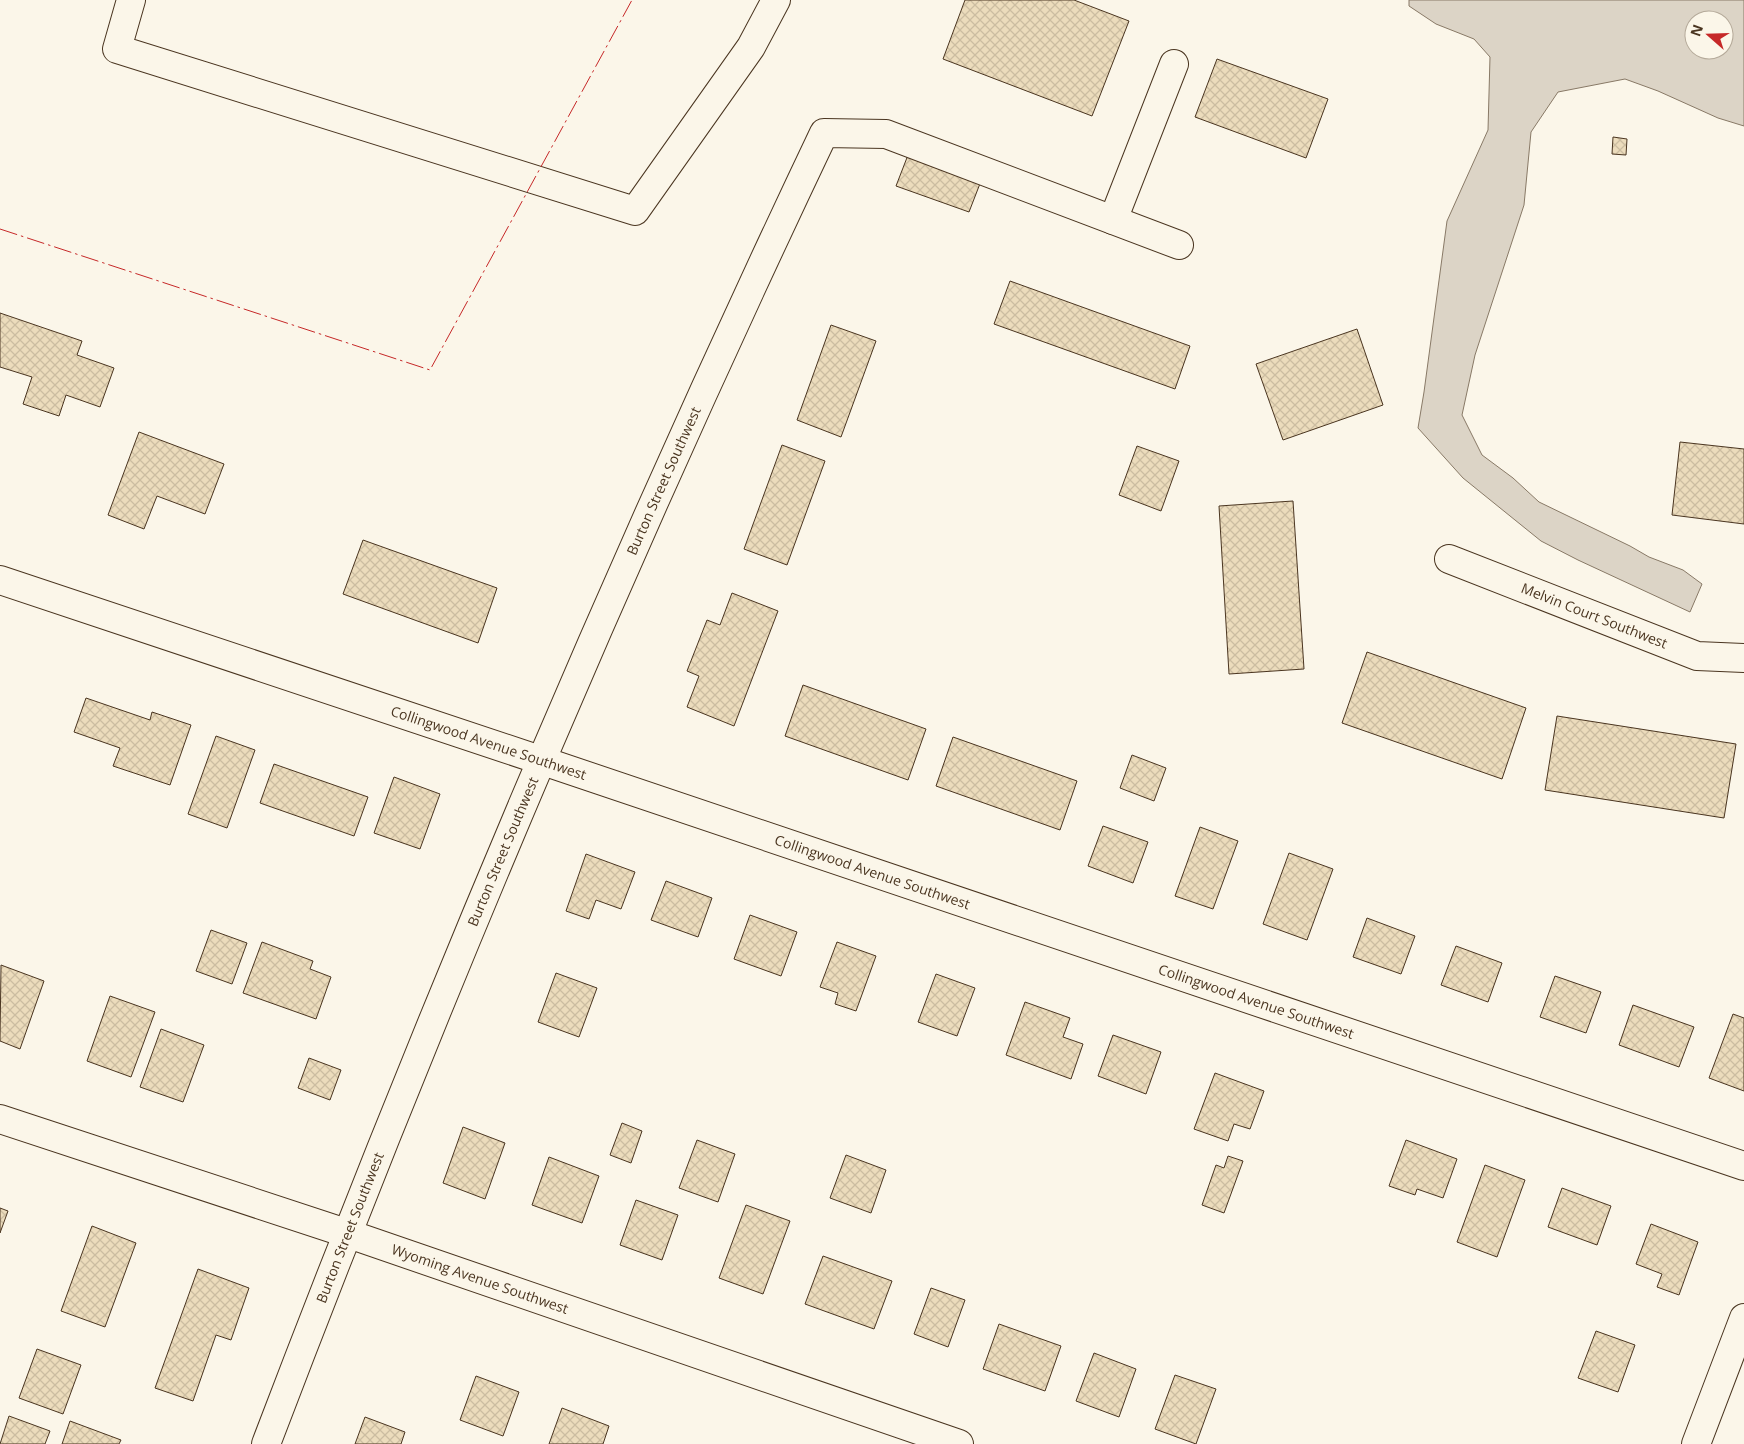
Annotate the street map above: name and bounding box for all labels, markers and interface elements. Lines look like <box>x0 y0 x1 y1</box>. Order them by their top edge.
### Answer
north arrow <box>1684 10 1734 60</box>
text: N <box>1685 22 1707 39</box>
street label: Burton Street Southwest <box>622 404 705 558</box>
street label: Melvin Court Southwest <box>1518 578 1670 653</box>
street label: Collingwood Avenue Southwest <box>388 701 589 784</box>
street label: Burton Street Southwest <box>463 774 542 929</box>
street label: Collingwood Avenue Southwest <box>772 830 973 913</box>
street label: Collingwood Avenue Southwest <box>1156 959 1357 1043</box>
street label: Burton Street Southwest <box>311 1149 388 1306</box>
street label: Wyoming Avenue Southwest <box>389 1239 571 1318</box>

